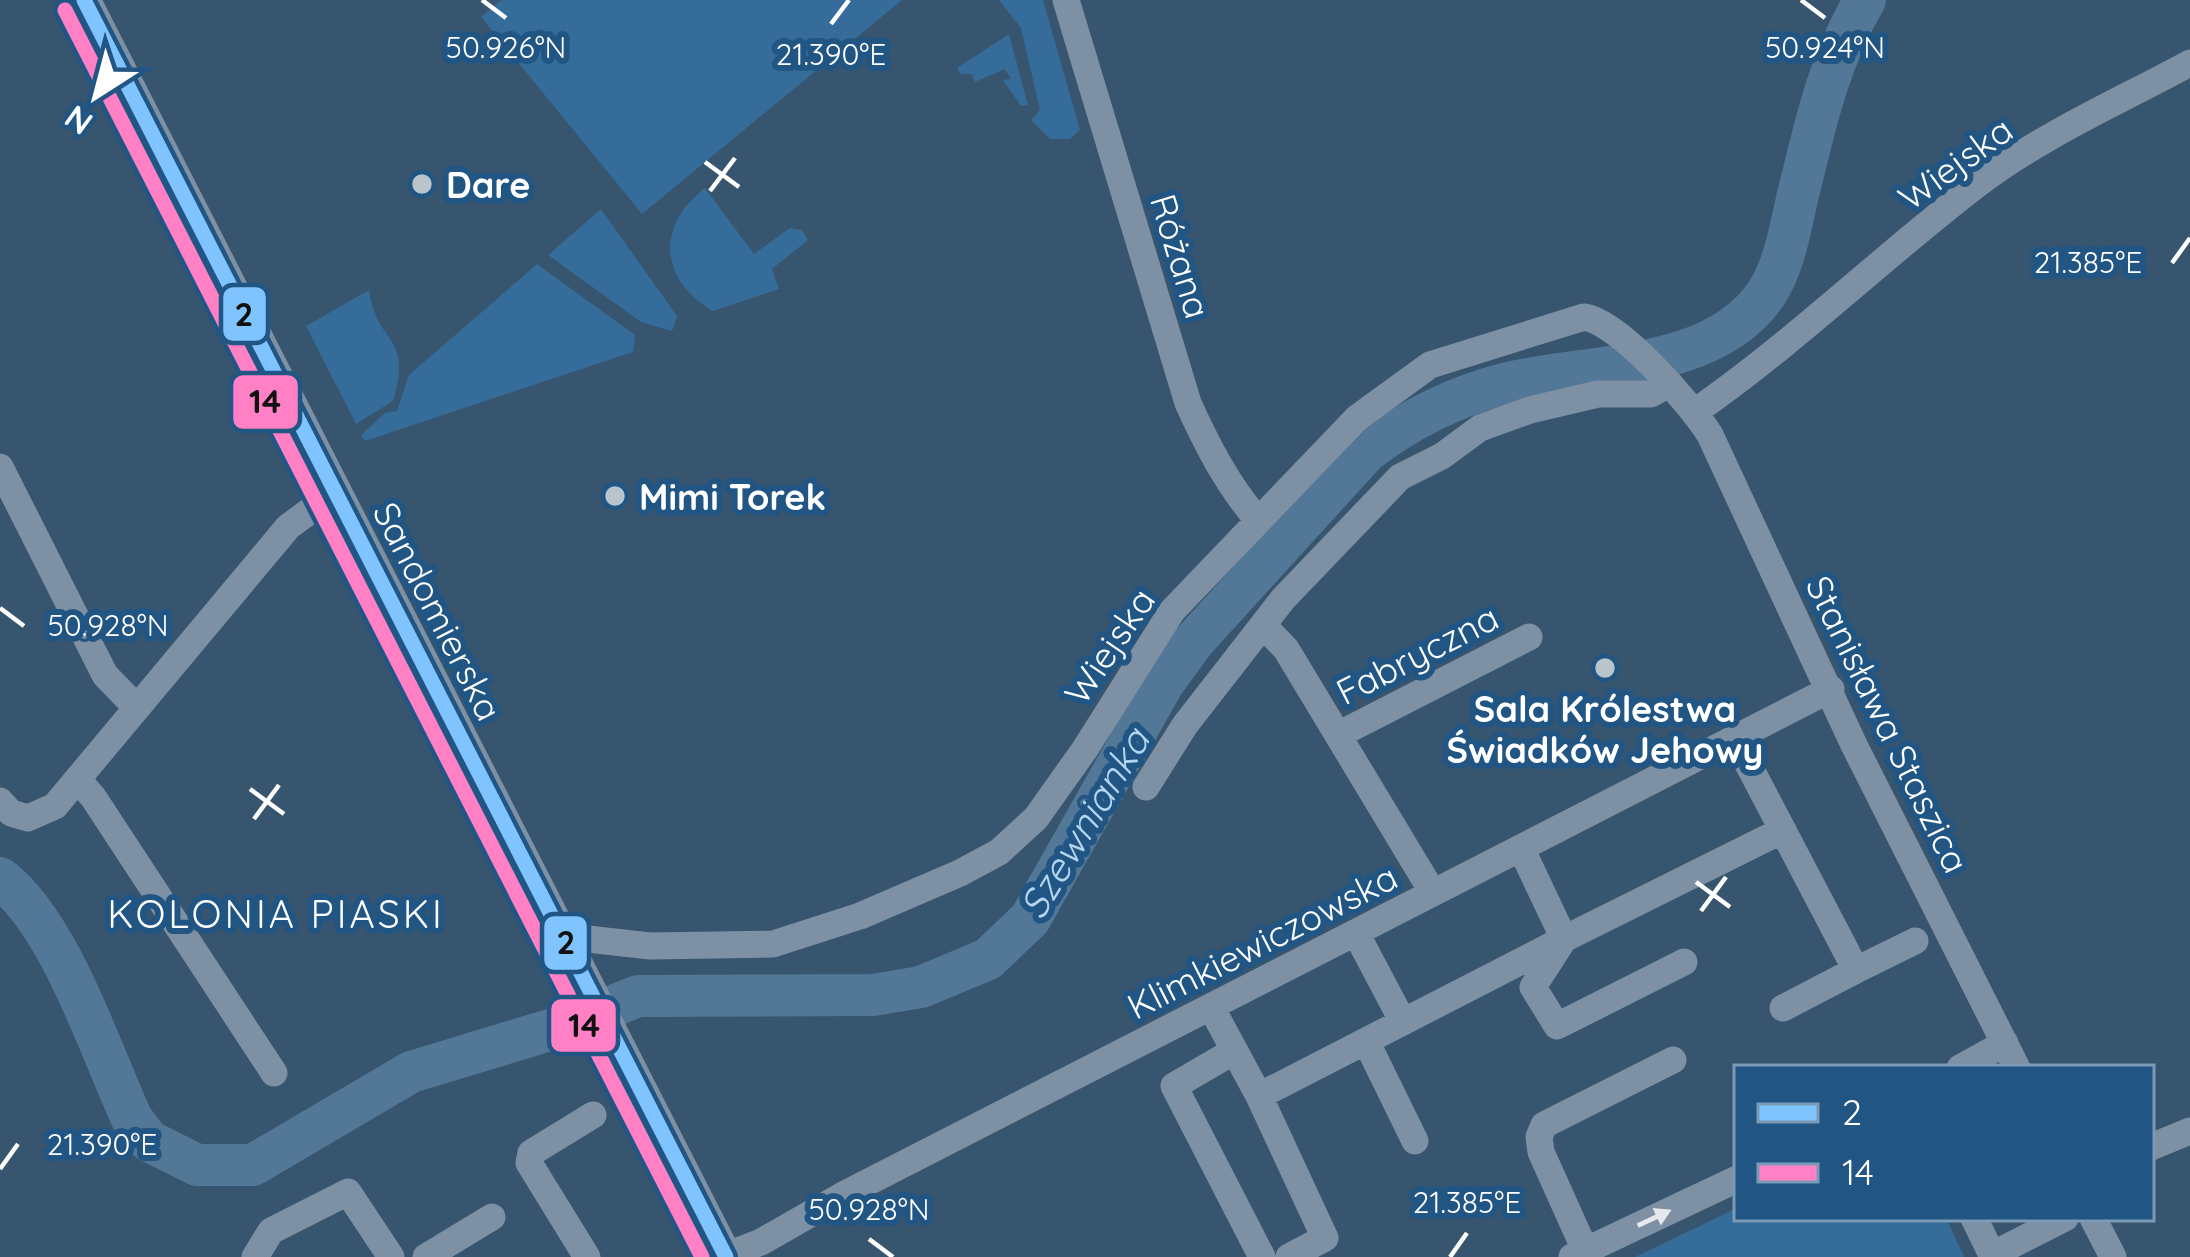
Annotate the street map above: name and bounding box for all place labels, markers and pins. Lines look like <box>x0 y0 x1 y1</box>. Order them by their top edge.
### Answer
place label: Dare <box>446 162 530 207</box>
marker: Dare <box>409 171 435 197</box>
place label: Mimi Torek <box>639 474 826 519</box>
marker: Mimi Torek <box>602 483 628 509</box>
marker: Sala Królestwa Świadków Jehowy <box>1592 655 1618 681</box>
place label: Sala Królestwa Świadków Jehowy <box>1447 686 1763 772</box>

